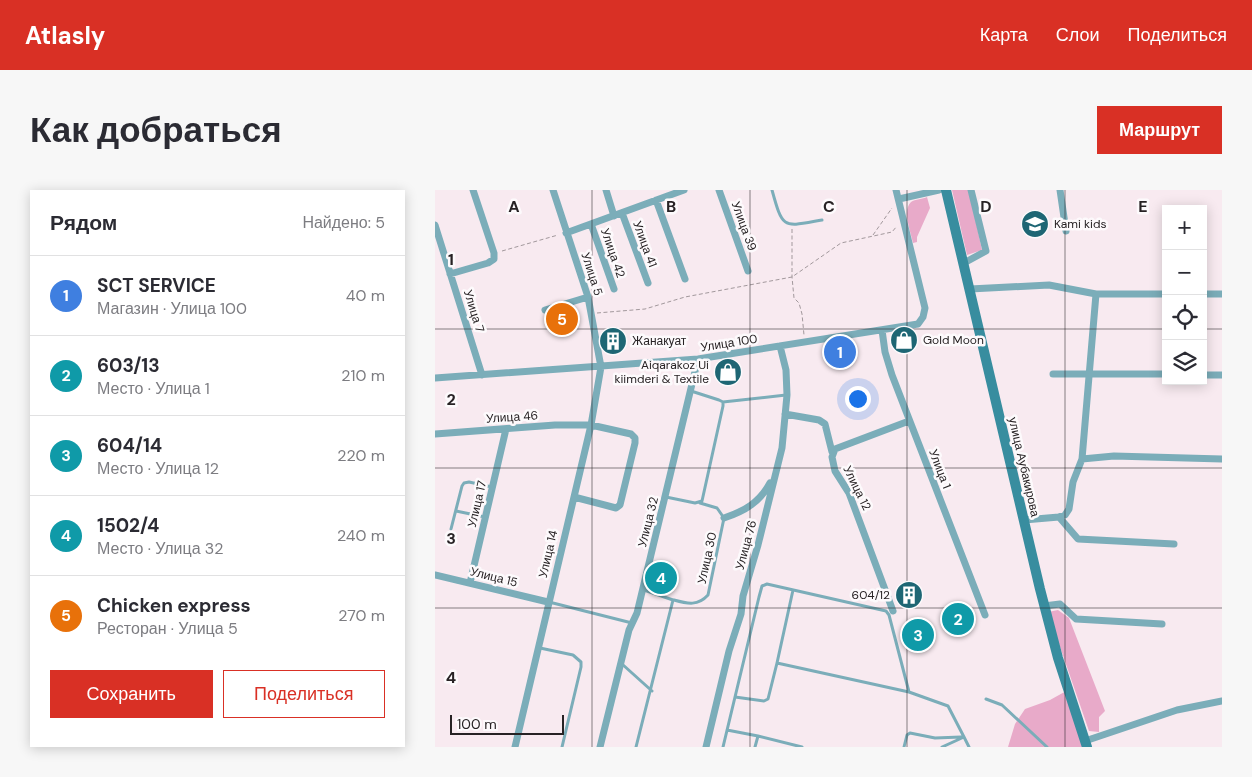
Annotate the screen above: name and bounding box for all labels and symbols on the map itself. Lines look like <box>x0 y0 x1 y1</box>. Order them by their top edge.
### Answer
text: A <box>508 196 520 217</box>
text: B <box>666 196 676 217</box>
text: C <box>823 196 835 217</box>
text: D <box>980 196 992 217</box>
text: E <box>1138 196 1148 217</box>
street label: Улица 39 <box>728 199 760 253</box>
school or university icon: Kami kids <box>1020 209 1050 239</box>
place label: Kami kids <box>1054 216 1107 232</box>
street label: Улица 41 <box>629 219 661 269</box>
street label: Улица 42 <box>597 226 629 280</box>
text: 1 <box>448 249 454 270</box>
street label: Улица 5 <box>578 250 606 298</box>
street label: Улица 7 <box>460 288 488 334</box>
pin: 5 <box>546 300 578 338</box>
shop icon: Gold Moon <box>889 325 919 355</box>
building icon: Жанакуат <box>598 326 628 356</box>
street label: Улица 100 <box>699 331 759 355</box>
place label: Gold Moon <box>923 332 984 348</box>
place label: Жанакуат <box>632 333 687 349</box>
pin: 1 <box>824 333 856 371</box>
place label: Aiqarakoz Ui kiimderi & Textile <box>614 357 709 387</box>
shop icon: Aiqarakoz Ui kiimderi & Textile <box>713 357 743 387</box>
your location <box>845 386 871 412</box>
text: 2 <box>446 389 456 410</box>
street label: Улица 46 <box>485 407 539 427</box>
street label: улица Аубакирова <box>1005 416 1043 519</box>
street label: Улица 1 <box>925 447 955 491</box>
street label: Улица 12 <box>839 463 875 513</box>
street label: Улица 17 <box>464 479 490 529</box>
street label: Улица 32 <box>634 495 662 549</box>
street label: Улица 76 <box>732 518 760 572</box>
text: 3 <box>446 528 456 549</box>
street label: Улица 14 <box>535 529 561 579</box>
street label: Улица 30 <box>694 531 720 585</box>
pin: 4 <box>645 559 677 597</box>
street label: Улица 15 <box>469 563 519 591</box>
building icon: 604/12 <box>894 580 924 610</box>
place label: 604/12 <box>852 587 890 603</box>
pin: 2 <box>942 600 974 638</box>
pin: 3 <box>902 616 934 654</box>
text: 4 <box>446 667 456 688</box>
scale bar <box>450 712 564 735</box>

